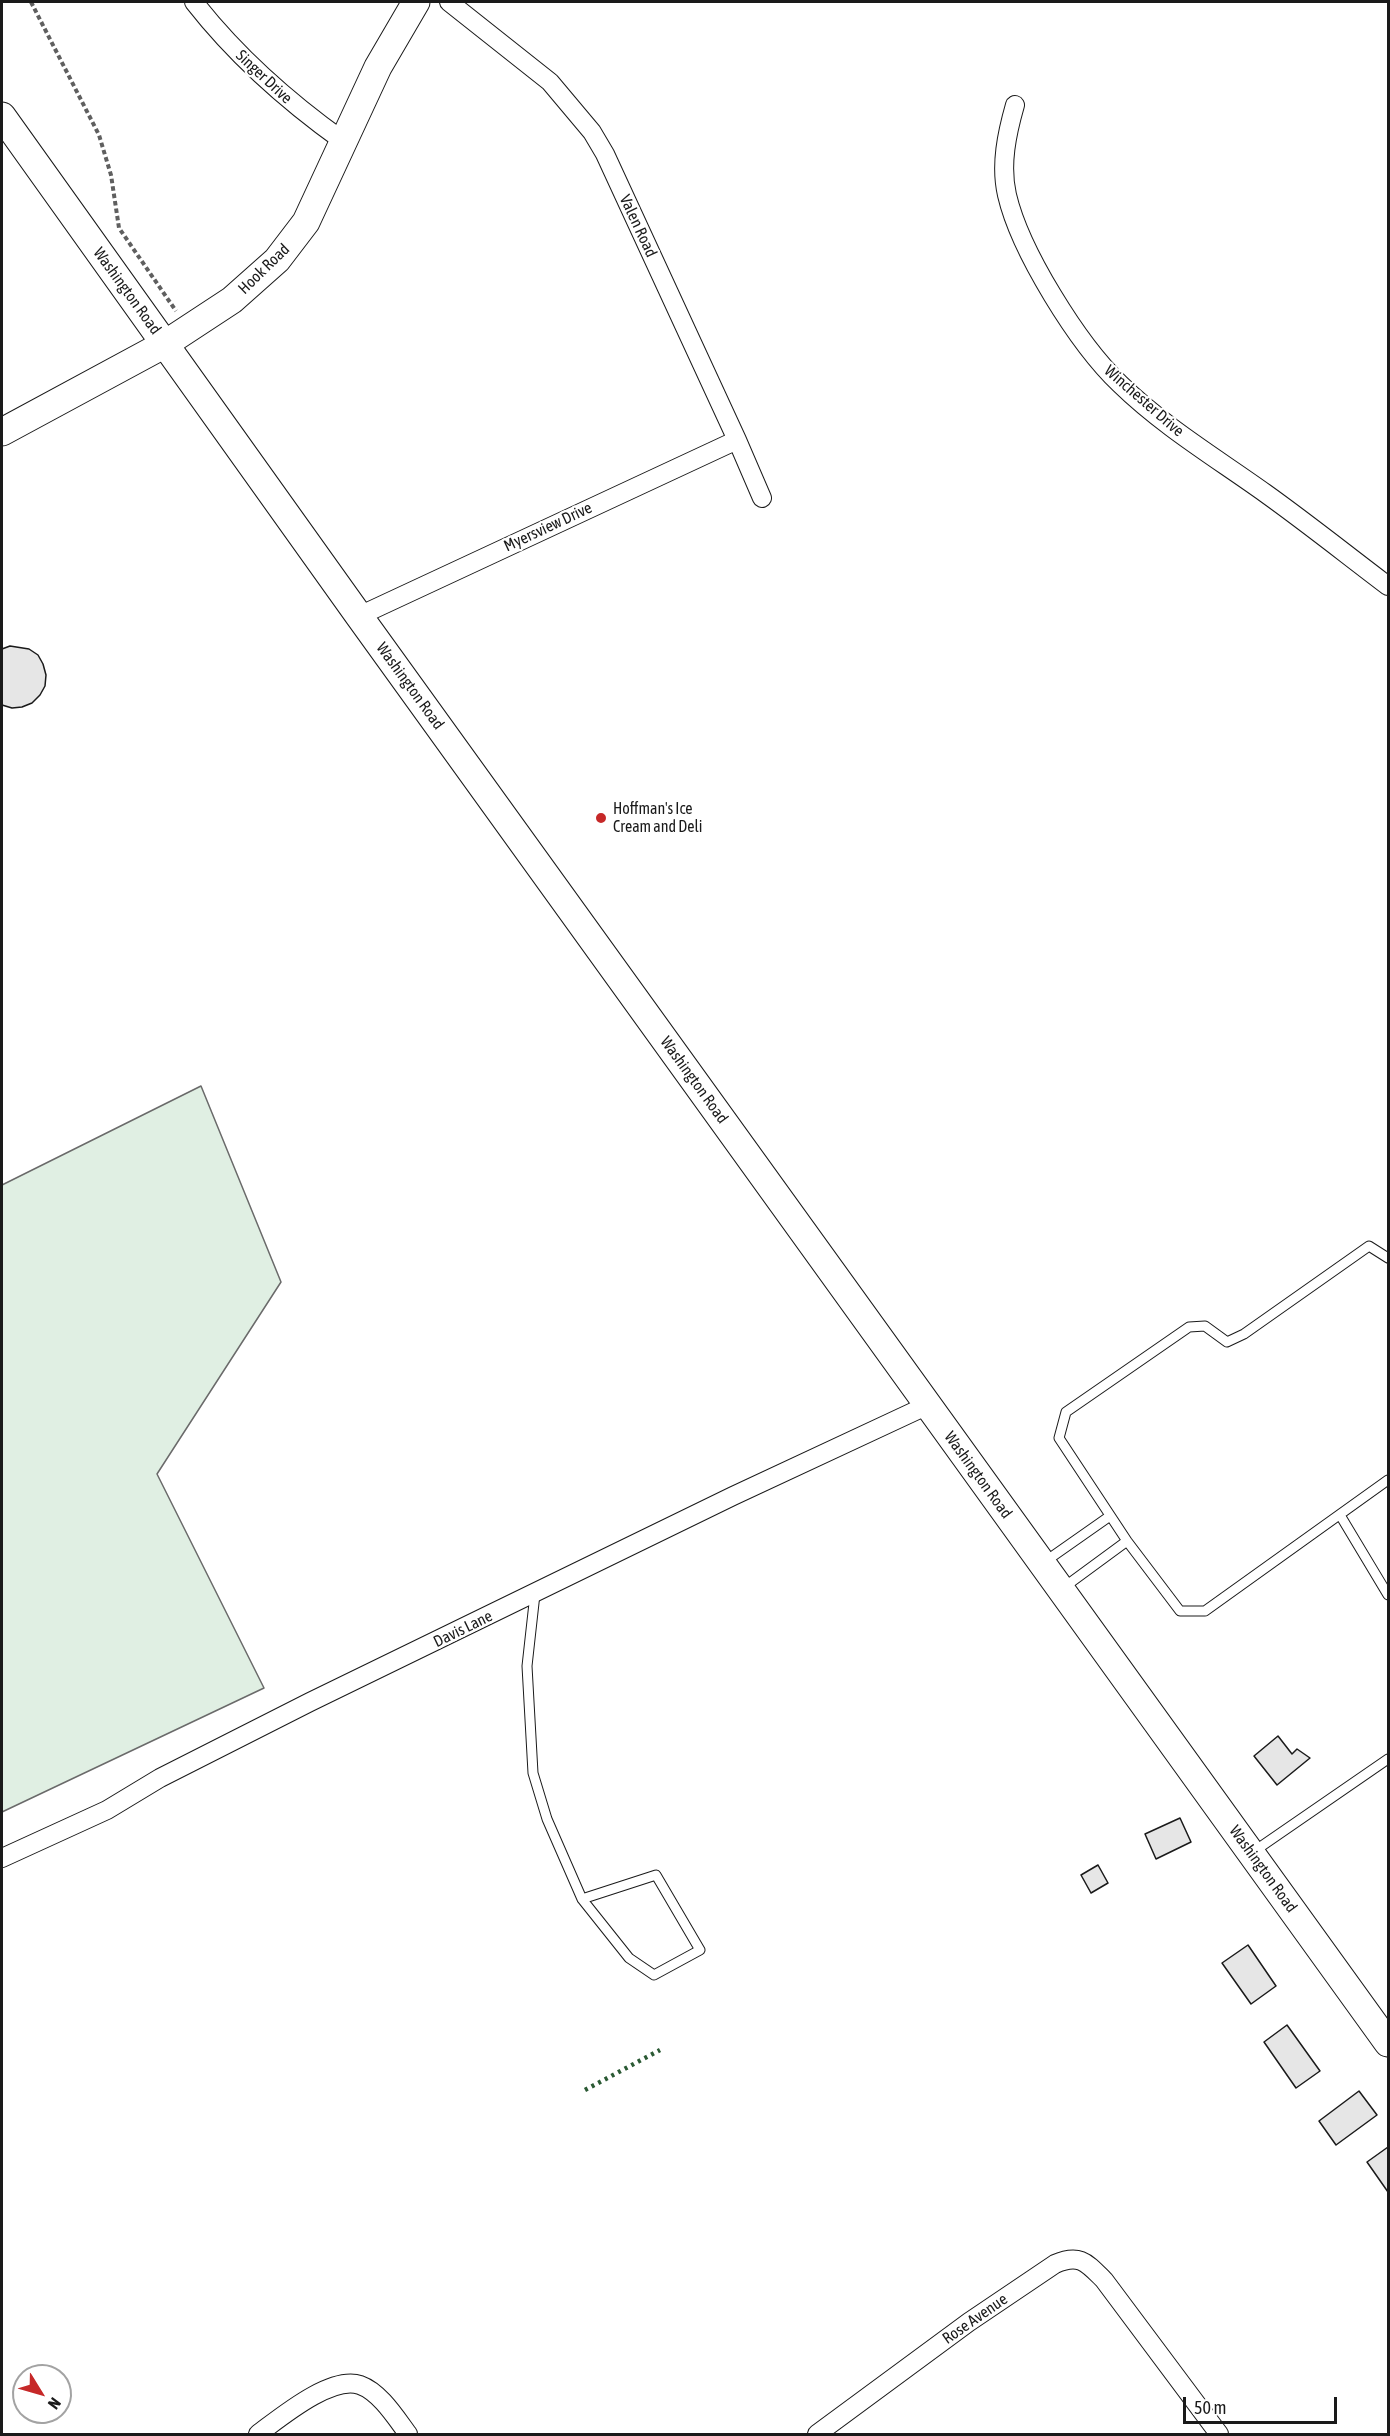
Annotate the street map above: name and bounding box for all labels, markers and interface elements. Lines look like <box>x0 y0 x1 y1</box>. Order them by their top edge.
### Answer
street label: Singer Drive <box>232 46 296 108</box>
street label: Valen Road <box>615 192 661 260</box>
street label: Hook Road <box>234 240 294 298</box>
street label: Washington Road <box>89 244 165 338</box>
street label: Winchester Drive <box>1100 361 1188 441</box>
street label: Myersview Drive <box>501 498 595 556</box>
street label: Washington Road <box>372 639 448 733</box>
place label: Hoffman's Ice Cream and Deli <box>613 799 702 837</box>
marker: Hoffman's Ice Cream and Deli <box>594 811 608 825</box>
street label: Washington Road <box>656 1033 732 1127</box>
street label: Washington Road <box>940 1428 1016 1522</box>
street label: Davis Lane <box>430 1607 496 1651</box>
street label: Washington Road <box>1225 1822 1301 1916</box>
street label: Rose Avenue <box>939 2290 1011 2348</box>
north arrow <box>12 2364 72 2424</box>
scale bar <box>1186 2385 1340 2423</box>
text: N <box>45 2394 65 2413</box>
text: 50 m <box>1194 2397 1226 2418</box>

